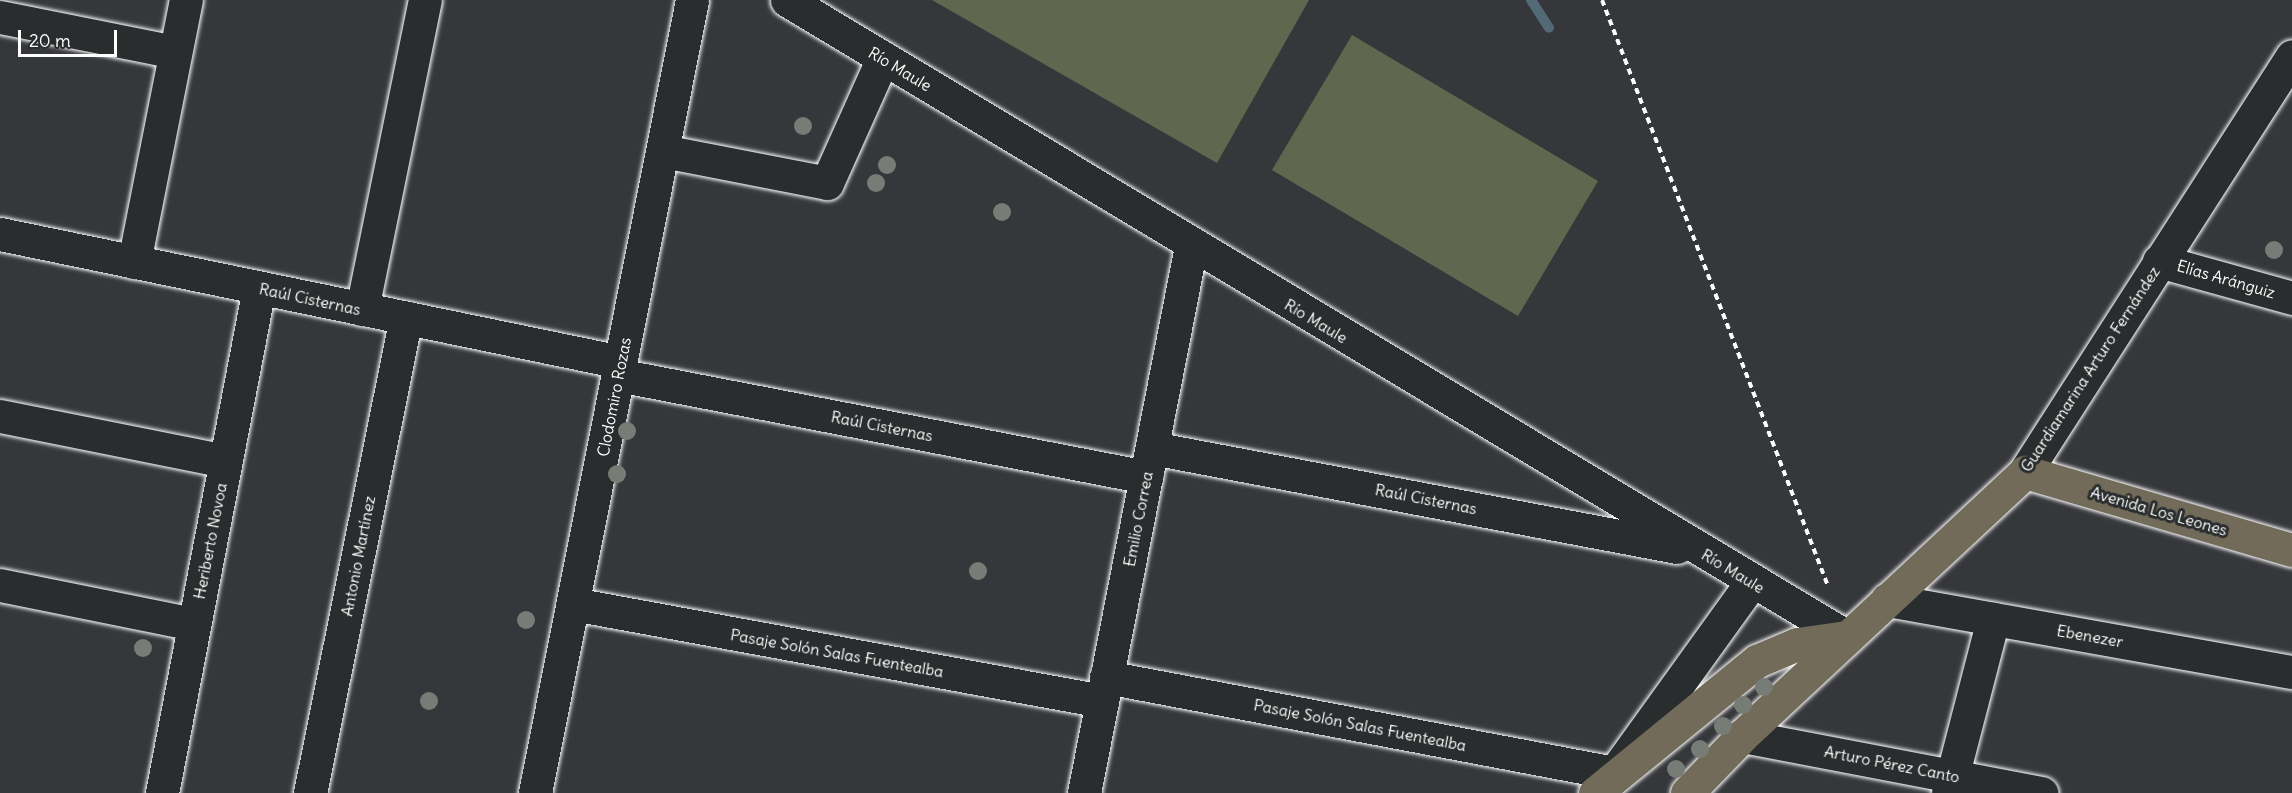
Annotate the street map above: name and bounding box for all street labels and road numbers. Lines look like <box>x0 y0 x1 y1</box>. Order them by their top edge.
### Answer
street label: Río Maule <box>865 43 935 95</box>
street label: Elías Aránguiz <box>2175 256 2277 302</box>
street label: Guardiamarina Arturo Fernández <box>2016 263 2164 475</box>
street label: Raúl Cisternas <box>257 279 363 319</box>
street label: Río Maule <box>1281 295 1351 347</box>
street label: Clodomiro Rozas <box>593 336 635 458</box>
street label: Raúl Cisternas <box>829 407 935 445</box>
street label: Emilio Correa <box>1119 470 1157 568</box>
street label: Raúl Cisternas <box>1373 480 1479 518</box>
street label: Heriberto Novoa <box>189 481 231 601</box>
street label: Avenida Los Leones <box>2088 482 2230 540</box>
street label: Antonio Martínez <box>337 494 379 618</box>
street label: Río Maule <box>1698 545 1768 597</box>
street label: Ebenezer <box>2055 621 2125 651</box>
street label: Pasaje Solón Salas Fuentealba <box>729 625 945 681</box>
street label: Pasaje Solón Salas Fuentealba <box>1252 695 1468 755</box>
street label: Arturo Pérez Canto <box>1823 741 1961 787</box>

